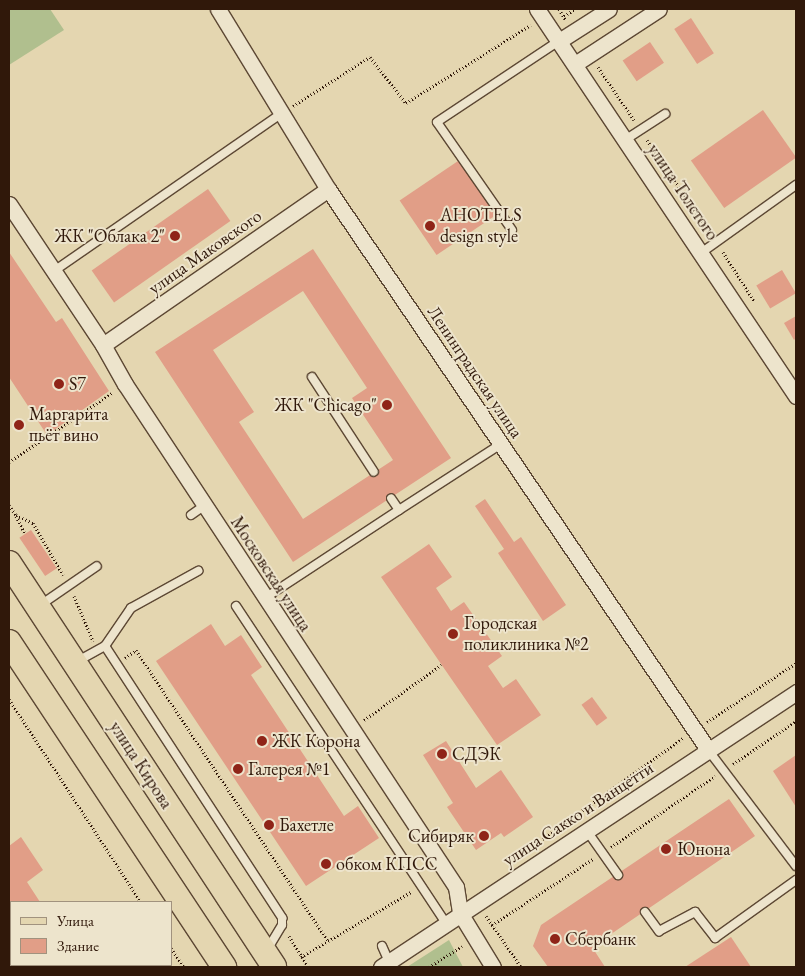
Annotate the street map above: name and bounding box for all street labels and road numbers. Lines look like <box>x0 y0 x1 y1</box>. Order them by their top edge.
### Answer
street label: улица Толстого <box>643 140 723 244</box>
street label: улица Маковского <box>144 205 266 299</box>
street label: Ленинградская улица <box>423 302 527 442</box>
street label: Московская улица <box>226 512 316 636</box>
street label: улица Кирова <box>105 717 177 813</box>
street label: улица Сакко и Ванцетти <box>498 757 658 871</box>

